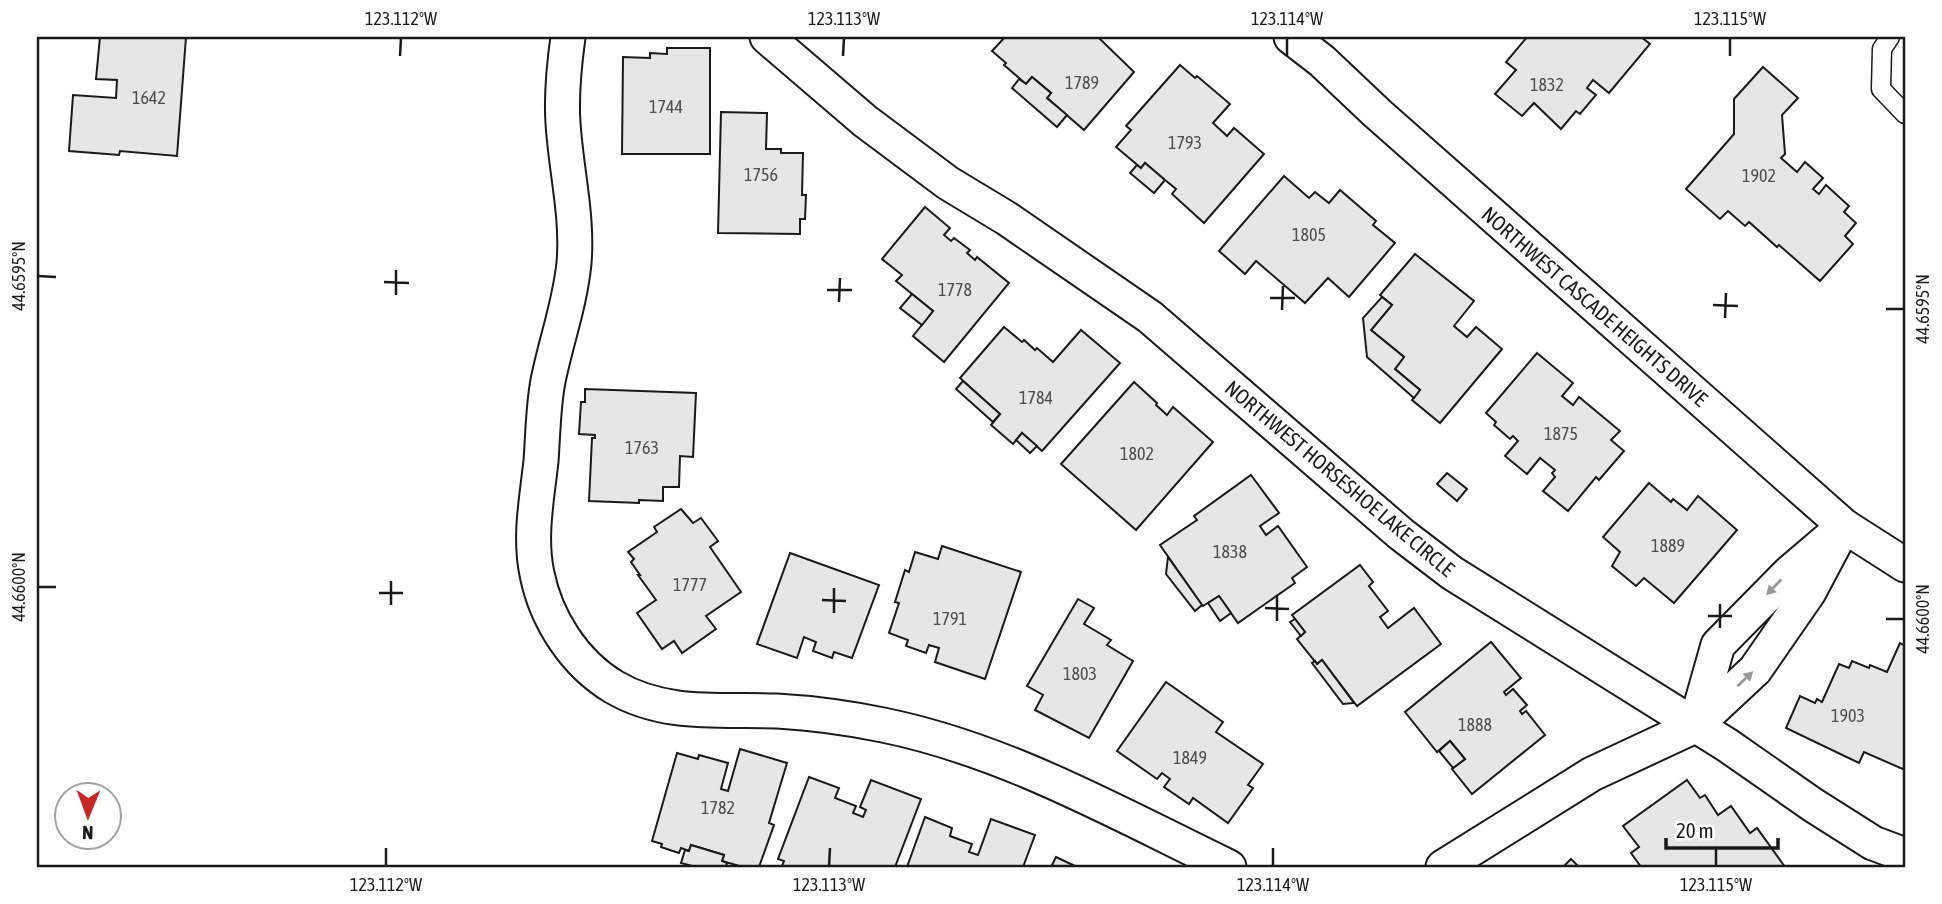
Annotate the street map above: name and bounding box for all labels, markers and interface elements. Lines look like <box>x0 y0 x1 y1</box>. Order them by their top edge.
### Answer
text: 123.112°W <box>365 8 437 29</box>
text: 123.113°W <box>808 8 880 29</box>
text: 123.114°W <box>1251 8 1323 29</box>
text: 123.115°W <box>1694 8 1766 29</box>
house number: 1789 <box>1065 72 1099 93</box>
house number: 1832 <box>1530 74 1564 95</box>
house number: 1642 <box>132 87 166 108</box>
house number: 1744 <box>649 96 683 117</box>
house number: 1793 <box>1168 132 1202 153</box>
house number: 1756 <box>744 164 778 185</box>
house number: 1902 <box>1742 165 1776 186</box>
street label: NORTHWEST CASCADE HEIGHTS DRIVE <box>1477 201 1713 411</box>
house number: 1805 <box>1292 224 1326 245</box>
text: 44.6595°N <box>8 241 29 311</box>
text: 44.6595°N <box>1912 274 1933 344</box>
house number: 1778 <box>938 279 972 300</box>
street label: NORTHWEST HORSESHOE LAKE CIRCLE <box>1221 375 1459 581</box>
house number: 1784 <box>1019 387 1053 408</box>
house number: 1875 <box>1544 423 1578 444</box>
house number: 1763 <box>625 437 659 458</box>
house number: 1802 <box>1120 443 1154 464</box>
house number: 1889 <box>1651 535 1685 556</box>
house number: 1838 <box>1213 541 1247 562</box>
text: 44.6600°N <box>8 552 29 622</box>
house number: 1777 <box>673 574 707 595</box>
one-way arrow <box>1767 578 1783 595</box>
text: 44.6600°N <box>1912 584 1933 654</box>
house number: 1791 <box>933 608 967 629</box>
house number: 1803 <box>1063 663 1097 684</box>
one-way arrow <box>1736 671 1754 687</box>
house number: 1903 <box>1831 705 1865 726</box>
house number: 1888 <box>1458 714 1492 735</box>
house number: 1849 <box>1173 747 1207 768</box>
north arrow <box>52 782 122 852</box>
house number: 1782 <box>701 797 735 818</box>
scale bar <box>1666 806 1778 850</box>
text: 20 m <box>1676 818 1714 842</box>
text: N <box>82 822 94 844</box>
text: 123.112°W <box>350 874 422 895</box>
text: 123.113°W <box>793 874 865 895</box>
text: 123.114°W <box>1237 874 1309 895</box>
text: 123.115°W <box>1680 874 1752 895</box>

